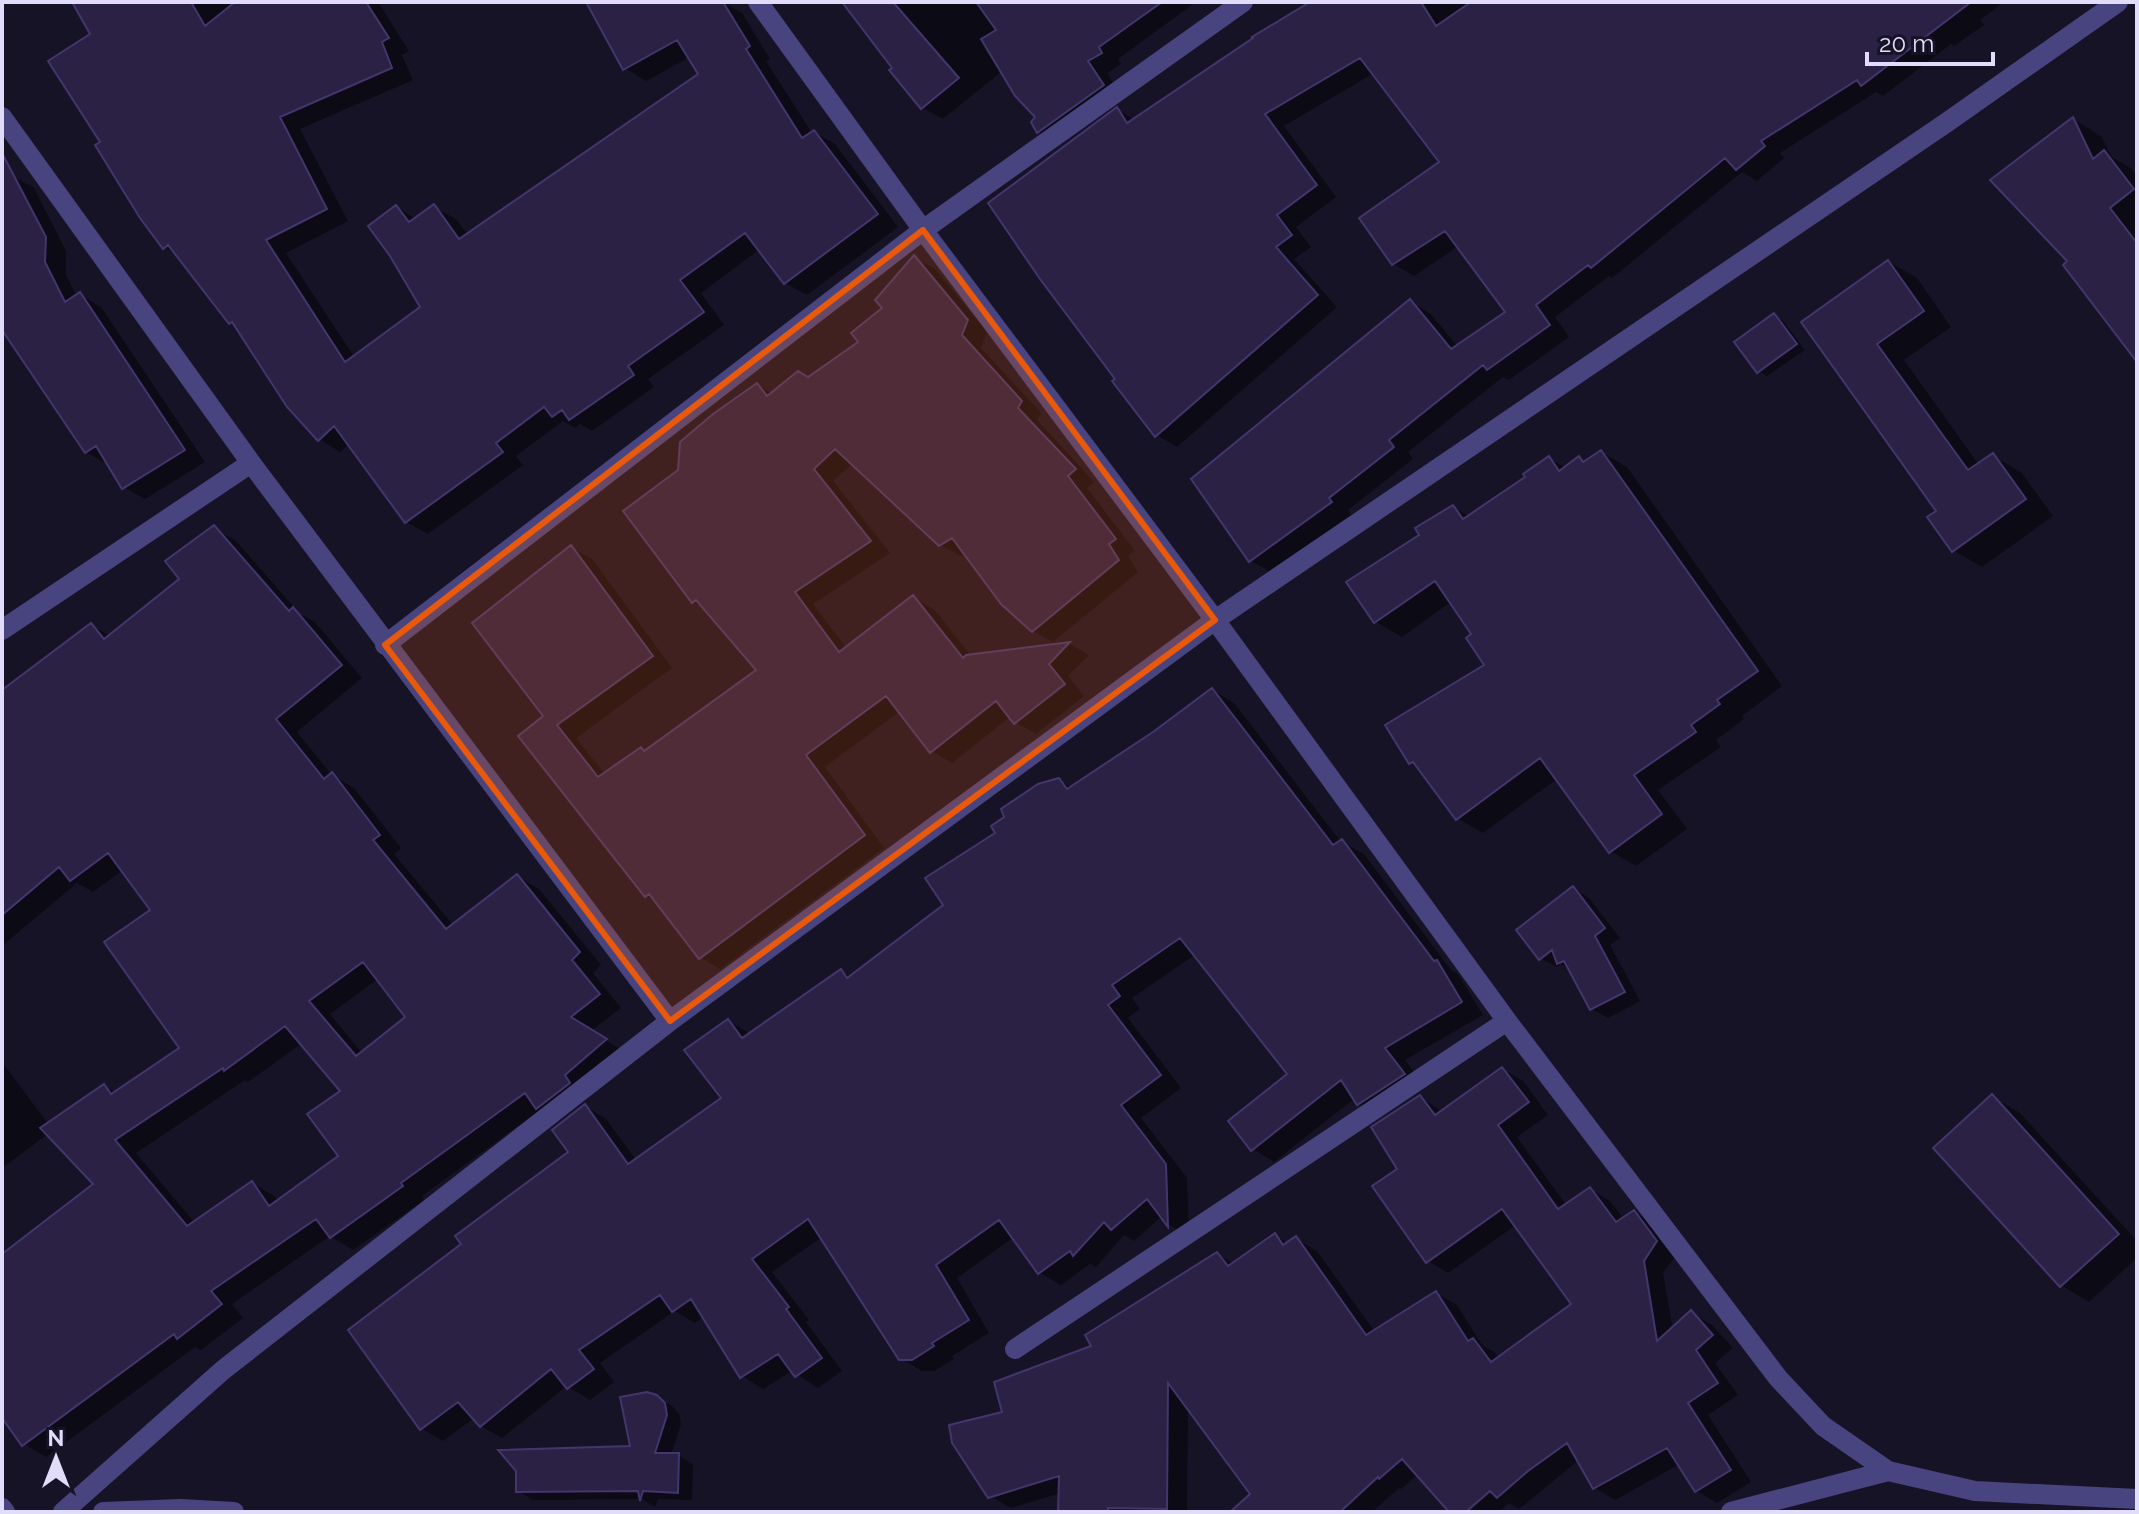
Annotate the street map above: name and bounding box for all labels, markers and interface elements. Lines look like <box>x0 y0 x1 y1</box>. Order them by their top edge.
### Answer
scale bar <box>1867 16 1993 66</box>
text: 20 m <box>1879 29 1934 58</box>
north arrow <box>16 1418 96 1498</box>
text: N <box>48 1425 64 1451</box>

